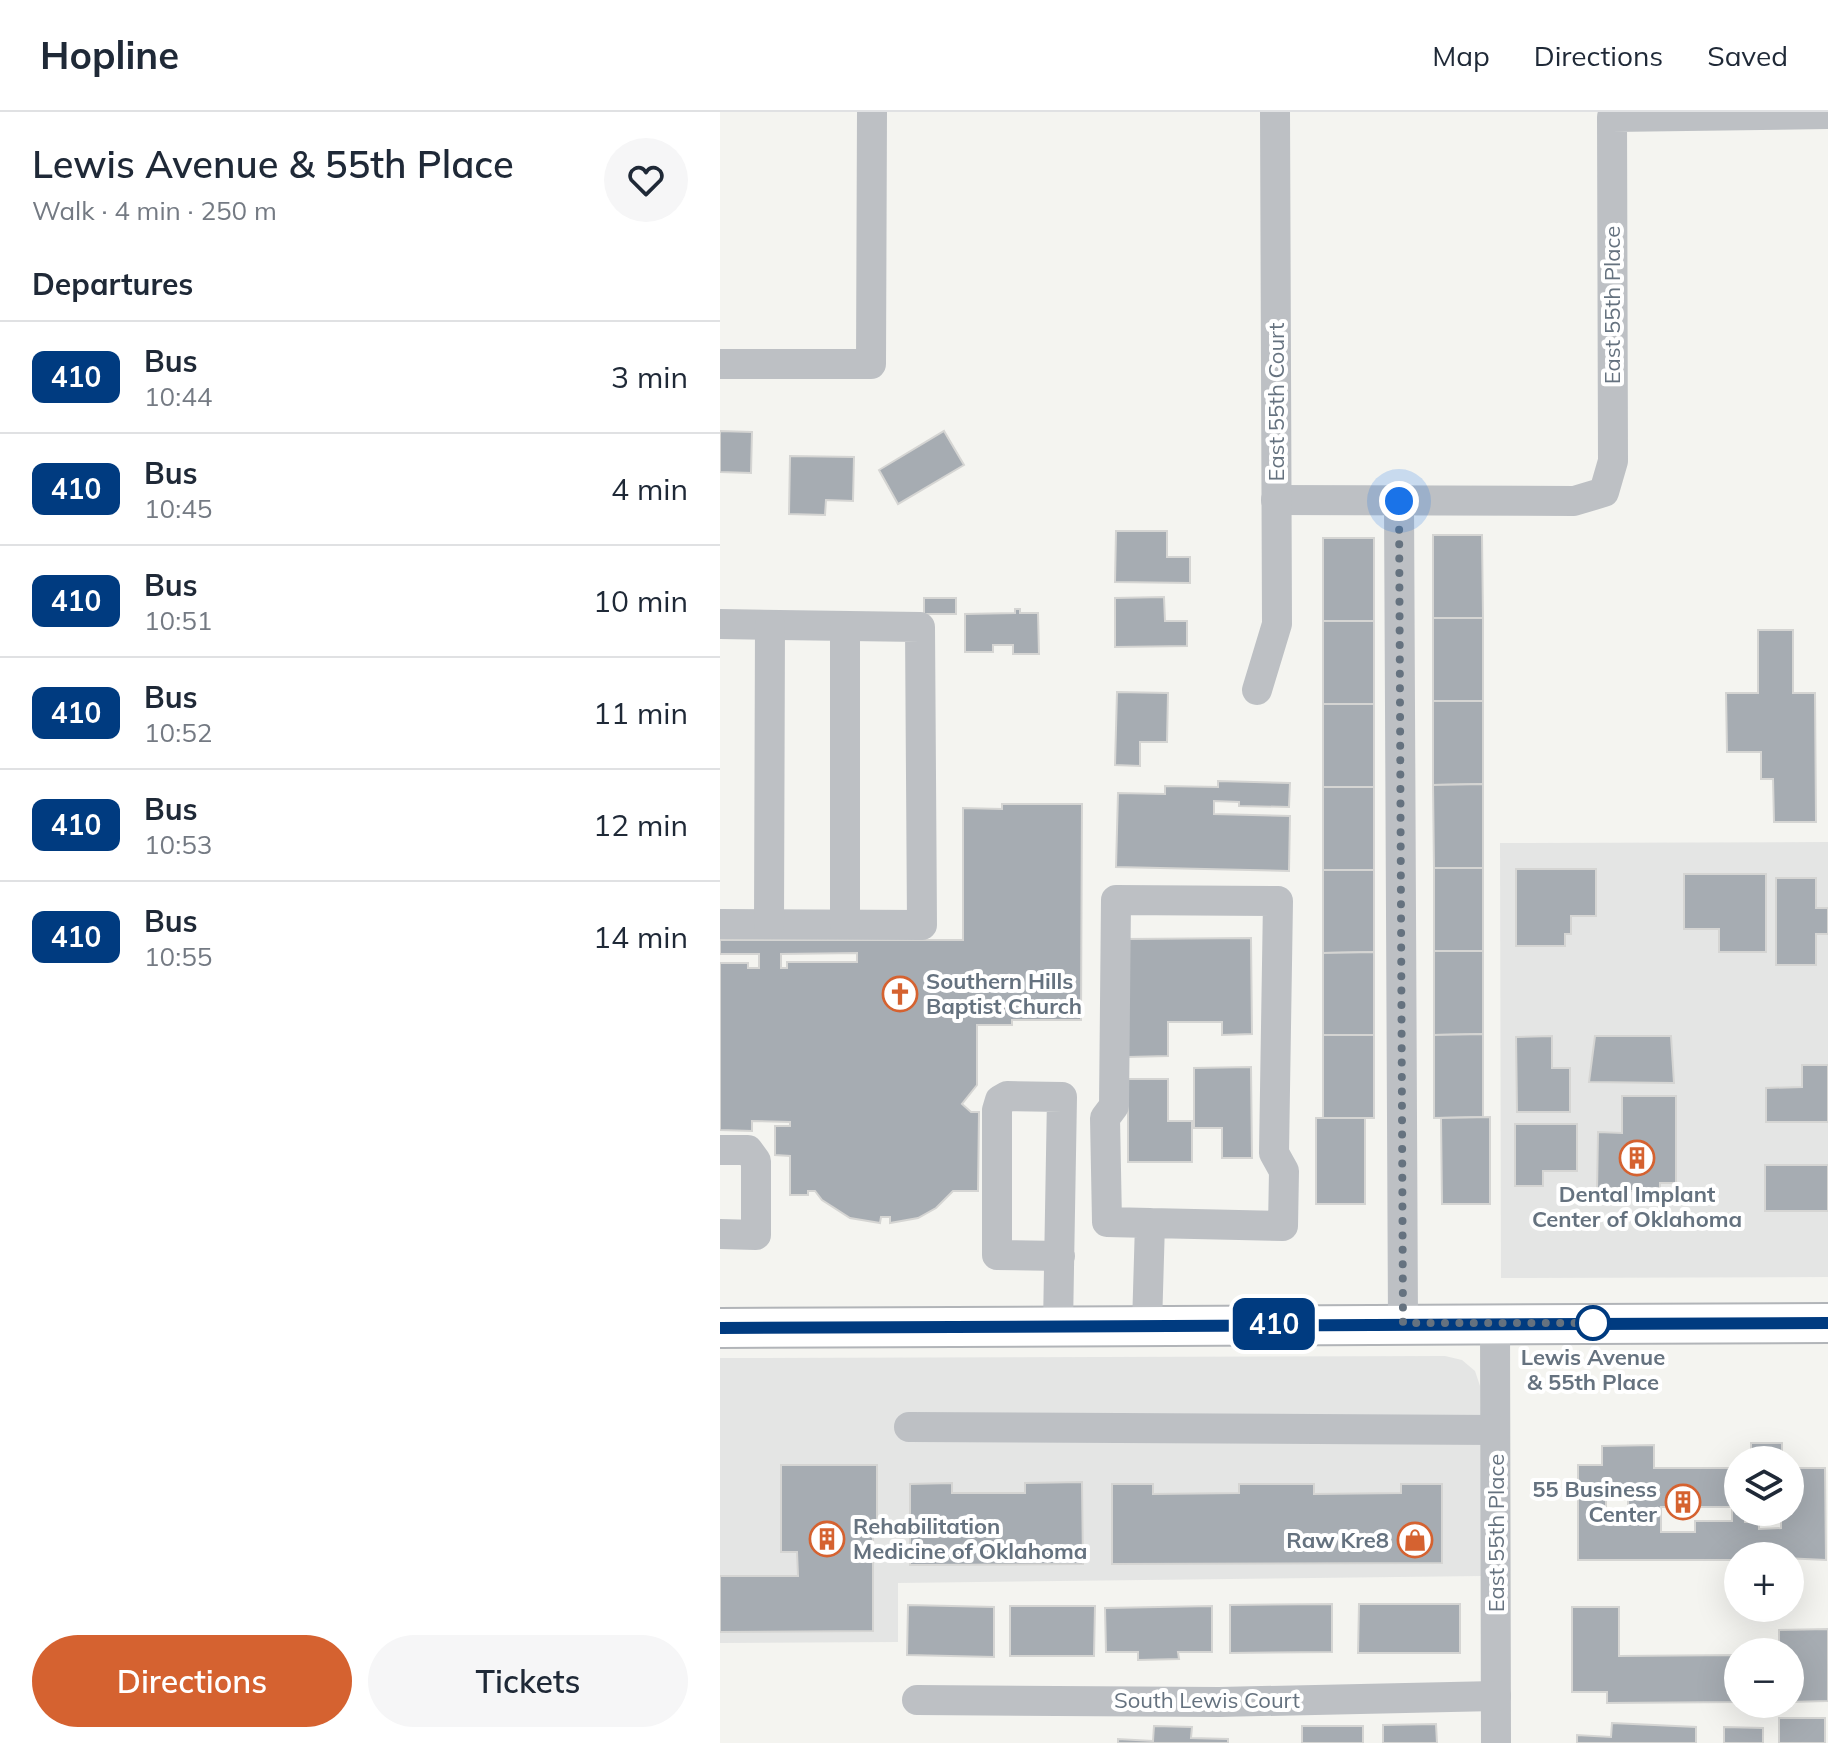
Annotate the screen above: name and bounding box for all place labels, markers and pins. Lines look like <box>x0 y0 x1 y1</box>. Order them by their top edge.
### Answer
place label: Southern Hills Baptist Church <box>926 967 1082 1020</box>
church icon: Southern Hills Baptist Church <box>881 975 919 1013</box>
building icon: Dental Implant Center of Oklahoma <box>1618 1139 1656 1177</box>
place label: Dental Implant Center of Oklahoma <box>1532 1180 1742 1233</box>
marker: Lewis Avenue & 55th Place <box>1576 1306 1610 1340</box>
place label: Lewis Avenue & 55th Place <box>1521 1343 1665 1396</box>
place label: 55 Business Center <box>1532 1475 1657 1528</box>
building icon: 55 Business Center <box>1664 1483 1702 1521</box>
place label: Rehabilitation Medicine of Oklahoma <box>853 1512 1087 1565</box>
building icon: Rehabilitation Medicine of Oklahoma <box>808 1520 846 1558</box>
shop icon: Raw Kre8 <box>1396 1521 1434 1559</box>
place label: Raw Kre8 <box>1286 1526 1389 1554</box>

